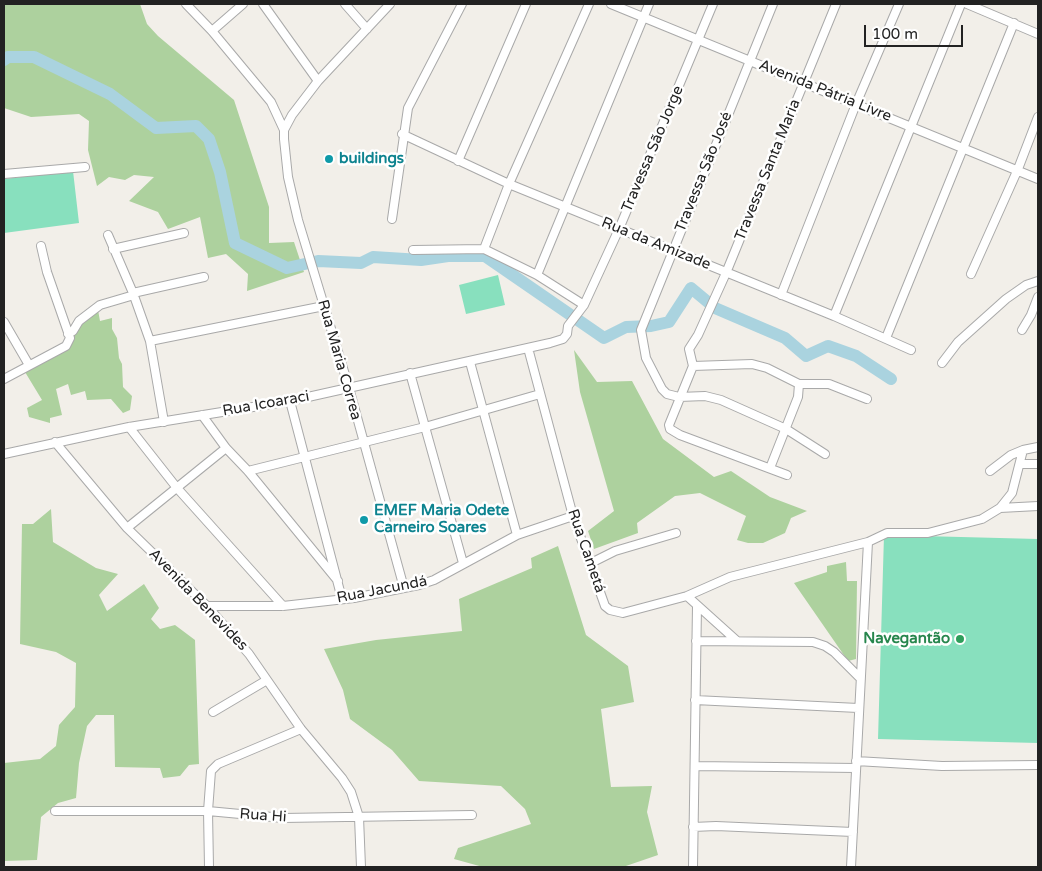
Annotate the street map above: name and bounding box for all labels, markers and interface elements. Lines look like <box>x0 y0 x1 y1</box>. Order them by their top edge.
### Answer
scale bar <box>867 15 966 47</box>
text: 100 m <box>872 25 918 43</box>
street label: Avenida Pátria Livre <box>756 56 894 126</box>
street label: Travessa São Jorge <box>618 83 688 215</box>
street label: Travessa Santa Maria <box>731 97 805 243</box>
street label: Travessa São José <box>672 109 736 235</box>
place label: buildings <box>339 150 404 168</box>
marker: buildings <box>323 153 335 165</box>
street label: Rua da Amizade <box>599 214 713 274</box>
street label: Rua Maria Correa <box>313 298 365 422</box>
street label: Rua Icoaraci <box>221 388 311 420</box>
place label: EMEF Maria Odete Carneiro Soares <box>374 502 509 537</box>
street label: Rua Cametá <box>563 507 609 595</box>
marker: EMEF Maria Odete Carneiro Soares <box>358 514 370 526</box>
street label: Avenida Benevides <box>145 545 251 655</box>
street label: Rua Jacundá <box>335 572 429 608</box>
place label: Navegantão <box>863 630 950 648</box>
marker: Navegantão <box>954 633 966 645</box>
street label: Rua Hi <box>239 805 287 827</box>

